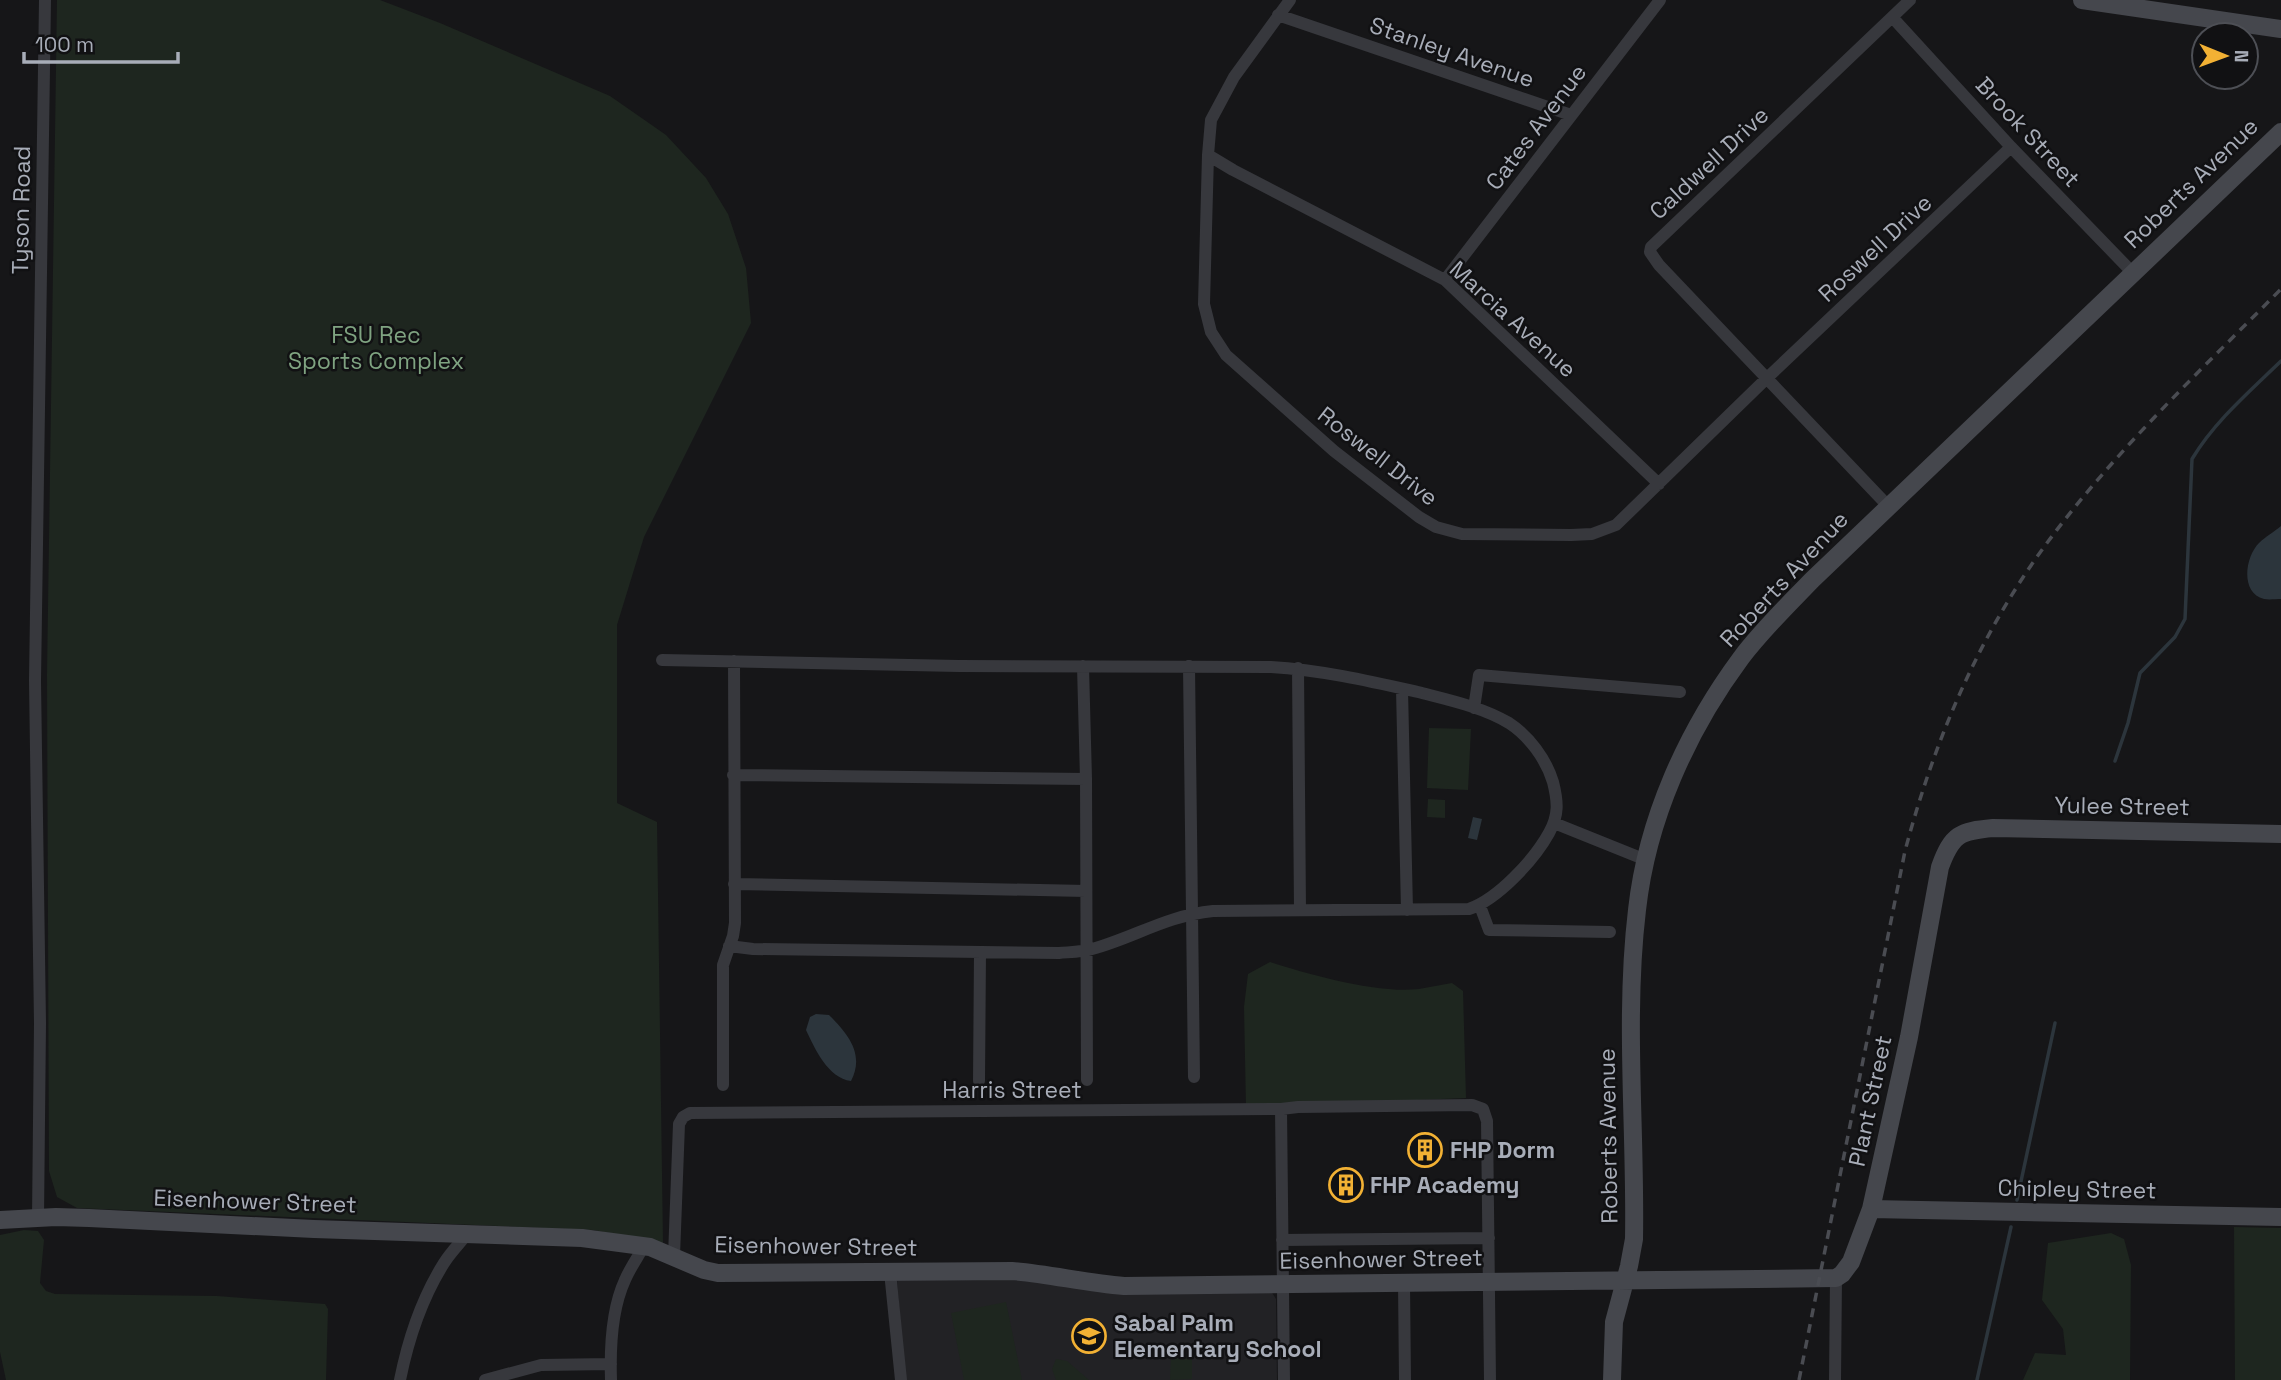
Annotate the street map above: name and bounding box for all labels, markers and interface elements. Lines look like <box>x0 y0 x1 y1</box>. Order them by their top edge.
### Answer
street label: Stanley Avenue <box>1366 10 1538 94</box>
scale bar <box>24 21 178 65</box>
north arrow <box>2190 21 2260 91</box>
text: 100 m <box>35 31 94 58</box>
text: N <box>2229 50 2254 63</box>
street label: Cates Avenue <box>1479 58 1593 196</box>
street label: Brook Street <box>1969 70 2087 194</box>
street label: Caldwell Drive <box>1643 100 1775 226</box>
street label: Roberts Avenue <box>2118 111 2264 255</box>
street label: Tyson Road <box>5 145 37 275</box>
street label: Roswell Drive <box>1812 188 1938 308</box>
street label: Marcia Avenue <box>1443 254 1583 384</box>
park label: FSU Rec Sports Complex <box>288 320 464 376</box>
street label: Roswell Drive <box>1312 400 1444 512</box>
street label: Roberts Avenue <box>1713 505 1855 653</box>
street label: Yulee Street <box>2054 790 2190 822</box>
street label: Plant Street <box>1841 1033 1899 1169</box>
street label: Roberts Avenue <box>1591 1048 1625 1224</box>
street label: Harris Street <box>942 1075 1082 1105</box>
building icon: FHP Dorm <box>1406 1131 1444 1169</box>
place label: FHP Dorm <box>1450 1135 1555 1165</box>
building icon: FHP Academy <box>1327 1166 1365 1204</box>
place label: FHP Academy <box>1370 1170 1520 1200</box>
street label: Chipley Street <box>1997 1173 2157 1205</box>
street label: Eisenhower Street <box>153 1182 357 1220</box>
street label: Eisenhower Street <box>714 1229 918 1263</box>
street label: Eisenhower Street <box>1279 1242 1483 1276</box>
place label: Sabal Palm Elementary School <box>1114 1308 1322 1364</box>
school or university icon: Sabal Palm Elementary School <box>1070 1317 1108 1355</box>

